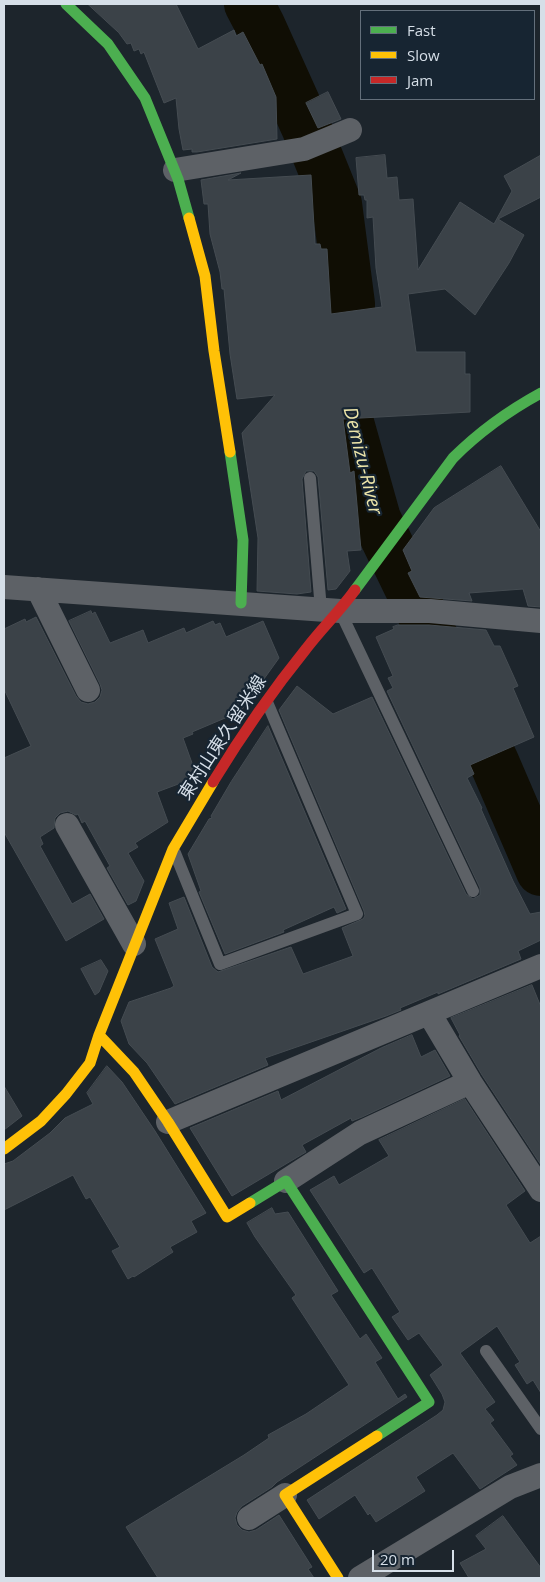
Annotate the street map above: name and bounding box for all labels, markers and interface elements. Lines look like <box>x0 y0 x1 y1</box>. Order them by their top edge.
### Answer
legend <box>360 10 535 100</box>
text: Fast <box>407 20 436 40</box>
text: Slow <box>407 45 440 65</box>
text: Jam <box>407 70 433 90</box>
water label: Demizu-River <box>338 405 386 517</box>
street label: 東村山東久留米線 <box>175 672 271 804</box>
scale bar <box>375 1540 458 1572</box>
text: 20 m <box>380 1549 415 1569</box>

